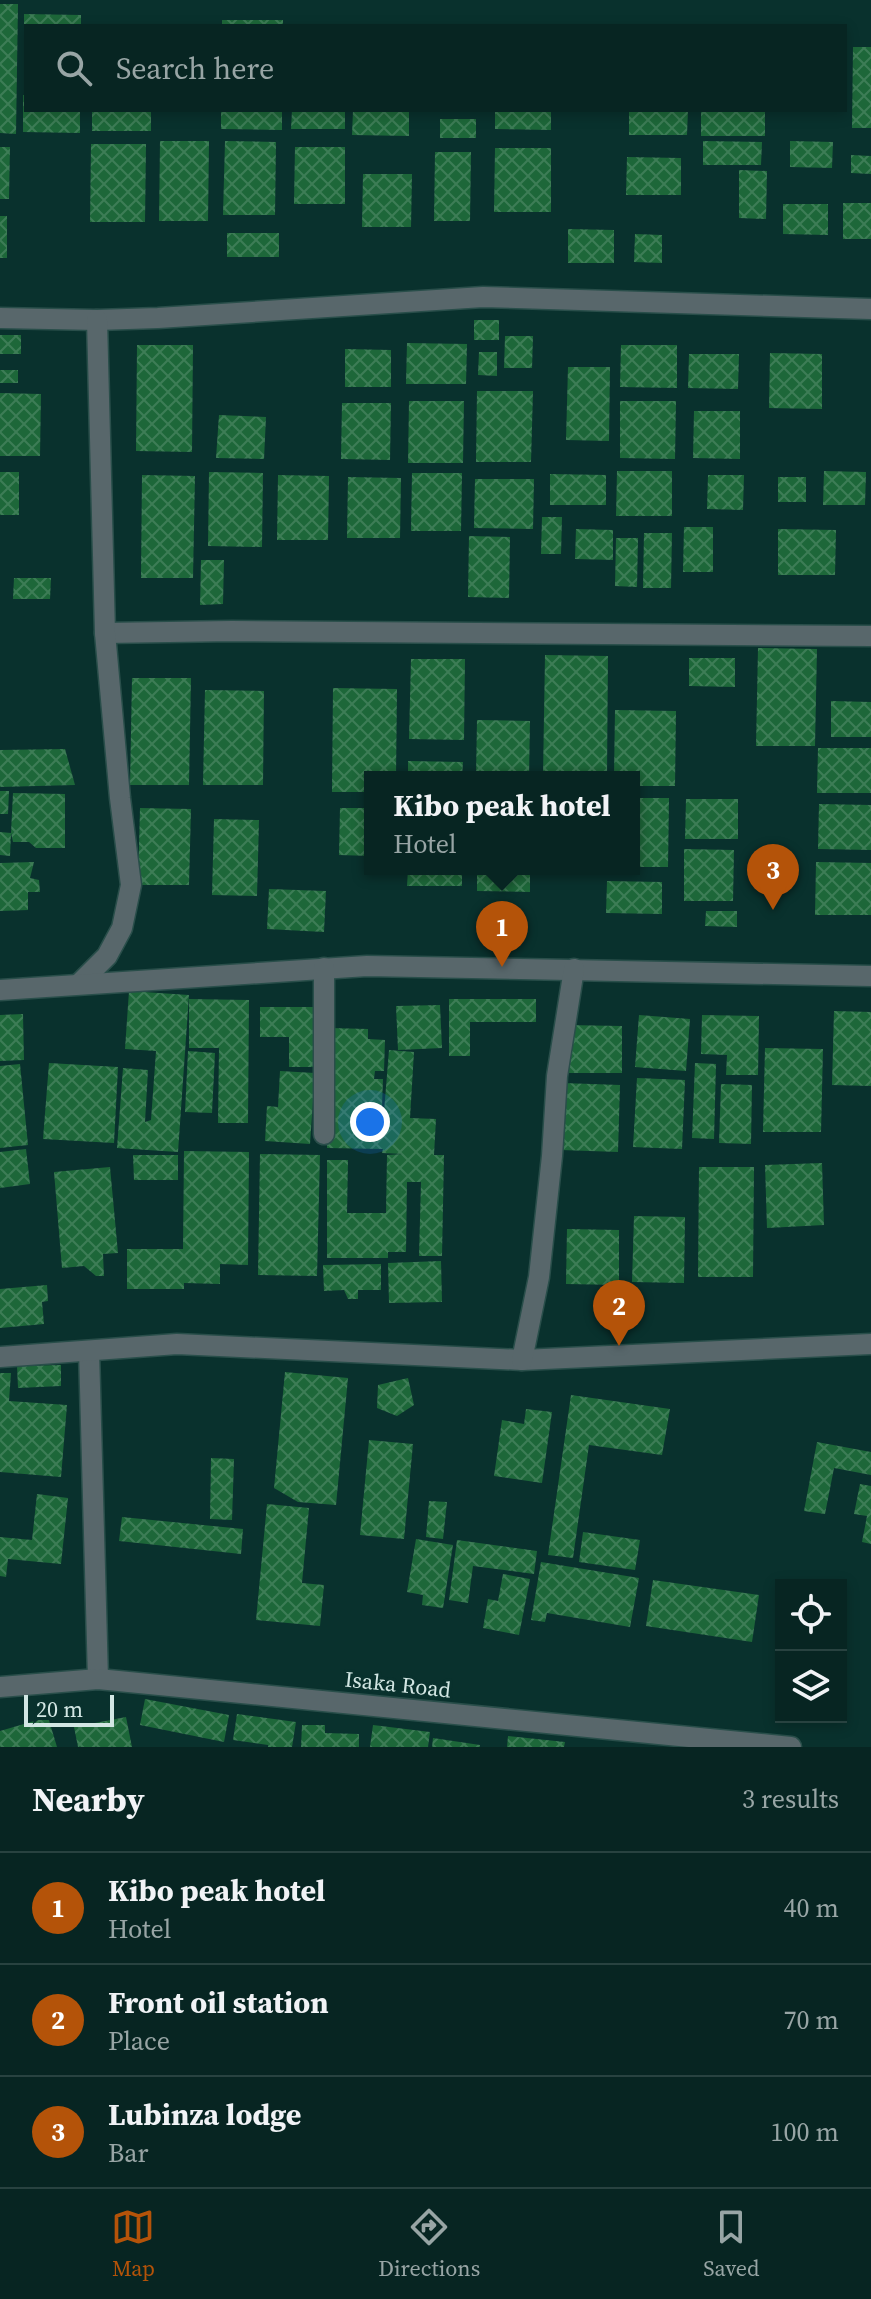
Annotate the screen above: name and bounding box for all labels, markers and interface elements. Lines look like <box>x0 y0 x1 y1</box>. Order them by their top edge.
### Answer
search box <box>24 24 847 112</box>
icon: search <box>52 46 96 90</box>
text: Search here <box>116 48 274 89</box>
popup <box>364 771 640 875</box>
text: Kibo peak hotel <box>393 785 611 826</box>
text: Hotel <box>393 826 456 862</box>
pin: 3 <box>747 844 799 910</box>
pin: 1 <box>476 901 528 967</box>
your location <box>350 1102 390 1142</box>
pin: 2 <box>593 1280 645 1346</box>
map controls <box>775 1579 847 1723</box>
button: locate <box>775 1579 847 1651</box>
button: layers <box>775 1651 847 1723</box>
street label: Isaka Road <box>343 1664 453 1705</box>
scale bar <box>24 1691 114 1727</box>
text: 20 m <box>36 1694 83 1724</box>
text: Nearby <box>32 1776 145 1822</box>
text: 3 results <box>742 1781 839 1817</box>
text: Kibo peak hotel <box>108 1870 325 1911</box>
text: 1 <box>51 1890 65 1926</box>
text: 40 m <box>784 1890 839 1926</box>
text: Hotel <box>108 1911 171 1947</box>
text: Front oil station <box>108 1982 329 2023</box>
text: 2 <box>51 2002 65 2038</box>
text: 70 m <box>784 2002 839 2038</box>
text: Place <box>108 2023 170 2059</box>
text: Lubinza lodge <box>108 2094 302 2135</box>
text: 3 <box>51 2114 65 2150</box>
text: 100 m <box>771 2114 839 2150</box>
text: Bar <box>108 2135 148 2171</box>
tab: Map <box>111 2205 155 2283</box>
tab: Directions <box>378 2205 480 2283</box>
tab: Saved <box>703 2205 760 2283</box>

